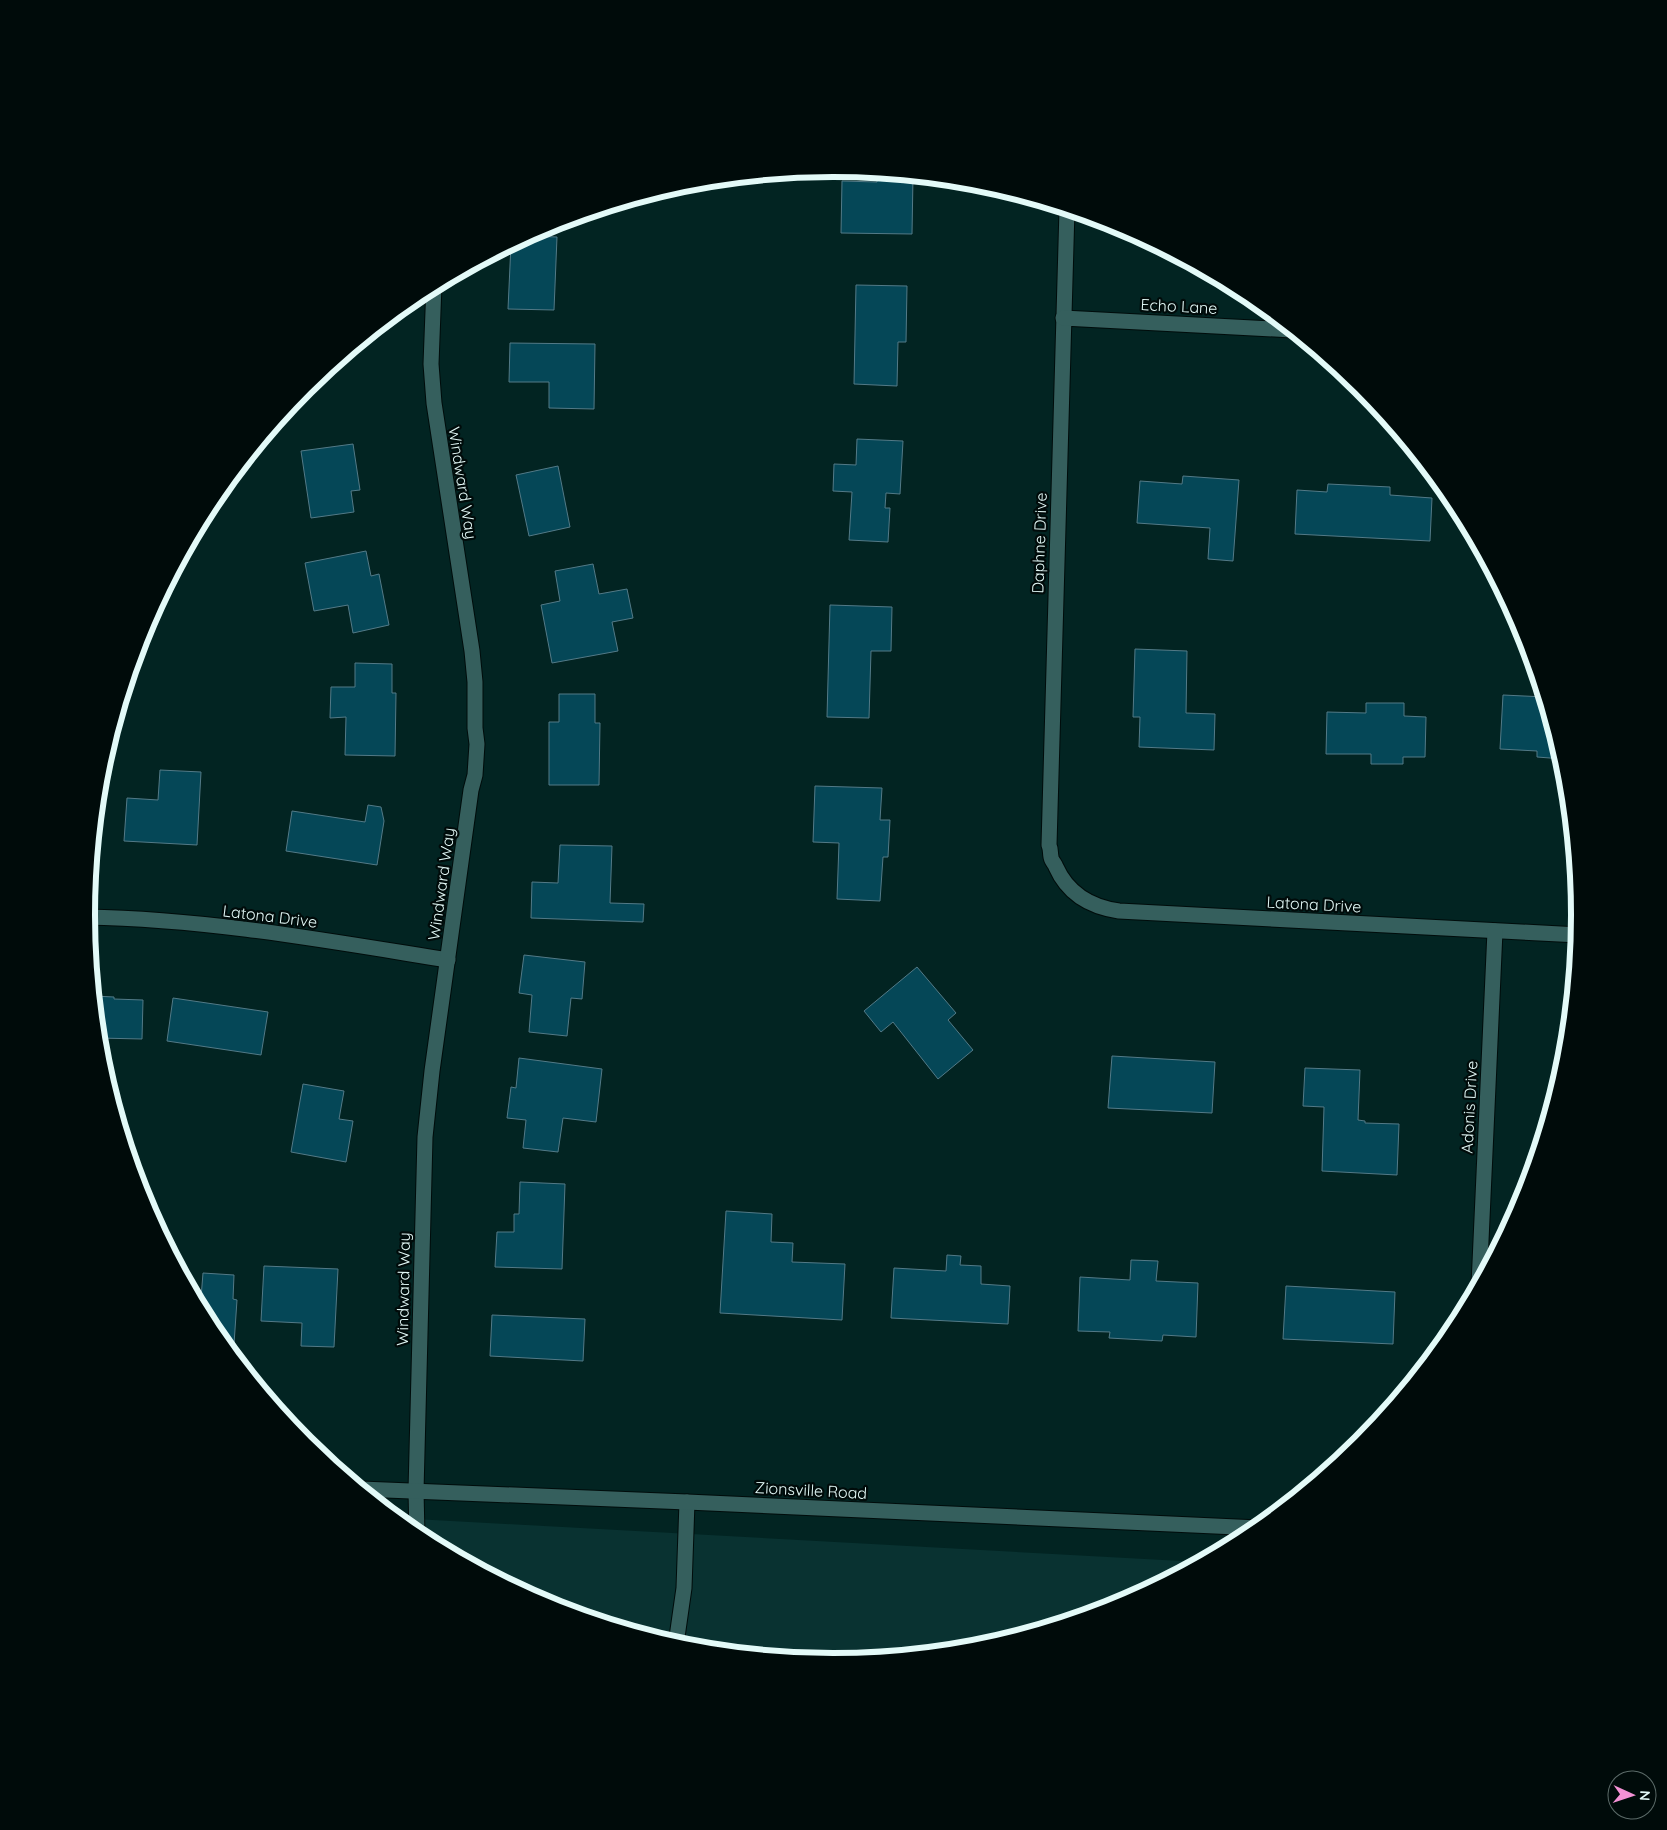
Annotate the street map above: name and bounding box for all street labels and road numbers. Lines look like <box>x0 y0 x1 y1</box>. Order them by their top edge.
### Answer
street label: Echo Lane <box>1140 294 1218 318</box>
street label: Windward Way <box>444 425 482 541</box>
street label: Daphne Drive <box>1027 492 1051 594</box>
street label: Windward Way <box>423 826 459 942</box>
street label: Latona Drive <box>1266 892 1362 916</box>
street label: Latona Drive <box>222 900 318 932</box>
street label: Adonis Drive <box>1457 1060 1481 1154</box>
street label: Windward Way <box>392 1232 414 1346</box>
street label: Zionsville Road <box>754 1477 868 1503</box>

